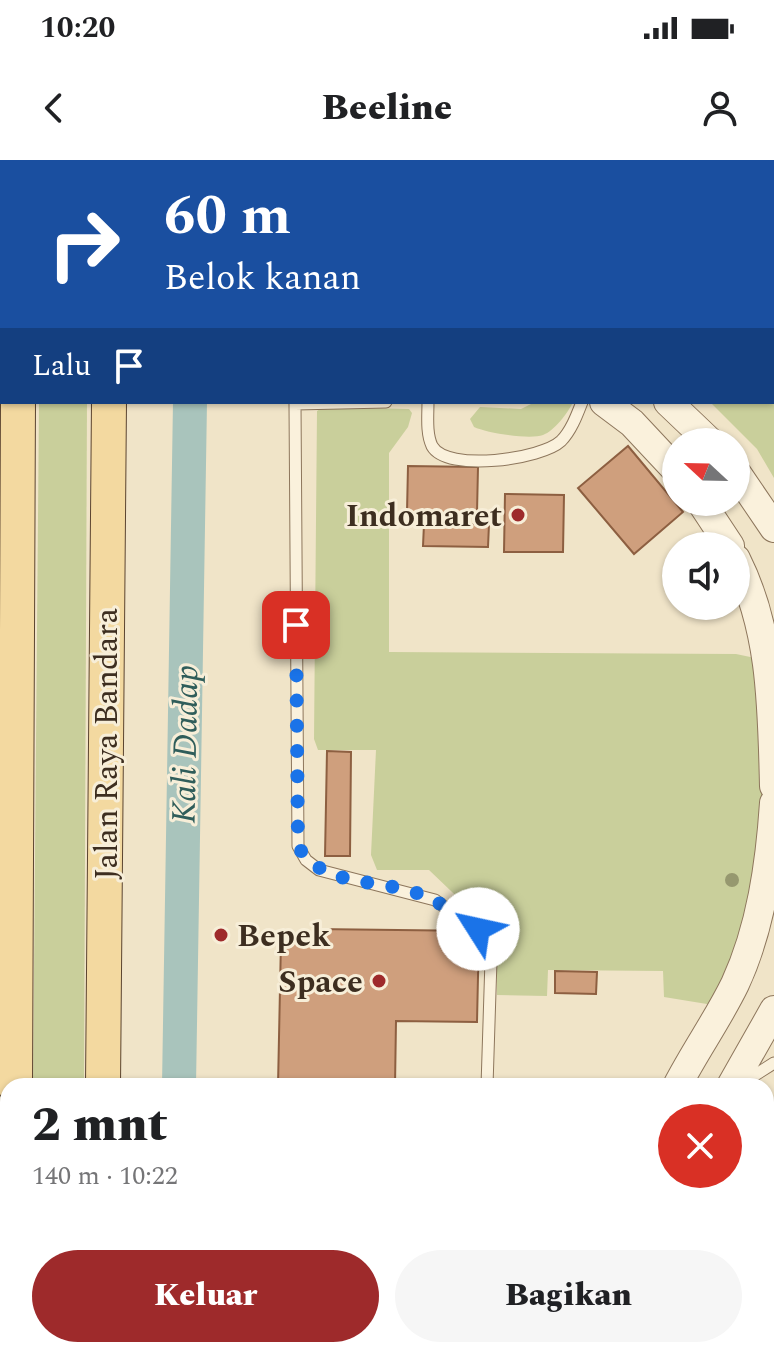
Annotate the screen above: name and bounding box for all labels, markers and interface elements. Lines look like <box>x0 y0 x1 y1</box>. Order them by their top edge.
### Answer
text: 10:20 <box>40 5 115 51</box>
text: Beeline <box>322 81 452 136</box>
icon: back <box>32 86 76 130</box>
icon: person <box>698 86 742 130</box>
text: 60 m <box>164 174 291 259</box>
icon: right <box>32 192 136 296</box>
text: Belok kanan <box>164 251 361 306</box>
text: Lalu <box>32 343 91 389</box>
icon: arrive <box>107 344 151 388</box>
north arrow <box>662 428 750 516</box>
map controls <box>662 428 750 620</box>
place label: Indomaret <box>346 492 502 541</box>
marker: Indomaret <box>509 506 527 524</box>
button: sound <box>662 532 750 620</box>
pin <box>262 591 330 659</box>
icon: arrive <box>274 603 318 647</box>
street label: Jalan Raya Bandara <box>83 608 132 880</box>
water label: Kali Dadap <box>159 664 213 824</box>
position arrow <box>436 887 520 971</box>
place label: Bepek <box>237 912 331 961</box>
marker: Bepek <box>212 926 230 944</box>
place label: Space <box>278 958 363 1007</box>
marker: Space <box>370 972 388 990</box>
text: 2 mnt <box>32 1089 168 1162</box>
button: close <box>658 1104 742 1188</box>
text: 140 m · 10:22 <box>32 1156 178 1196</box>
button: Keluar <box>32 1250 379 1342</box>
button: Bagikan <box>395 1250 742 1342</box>

